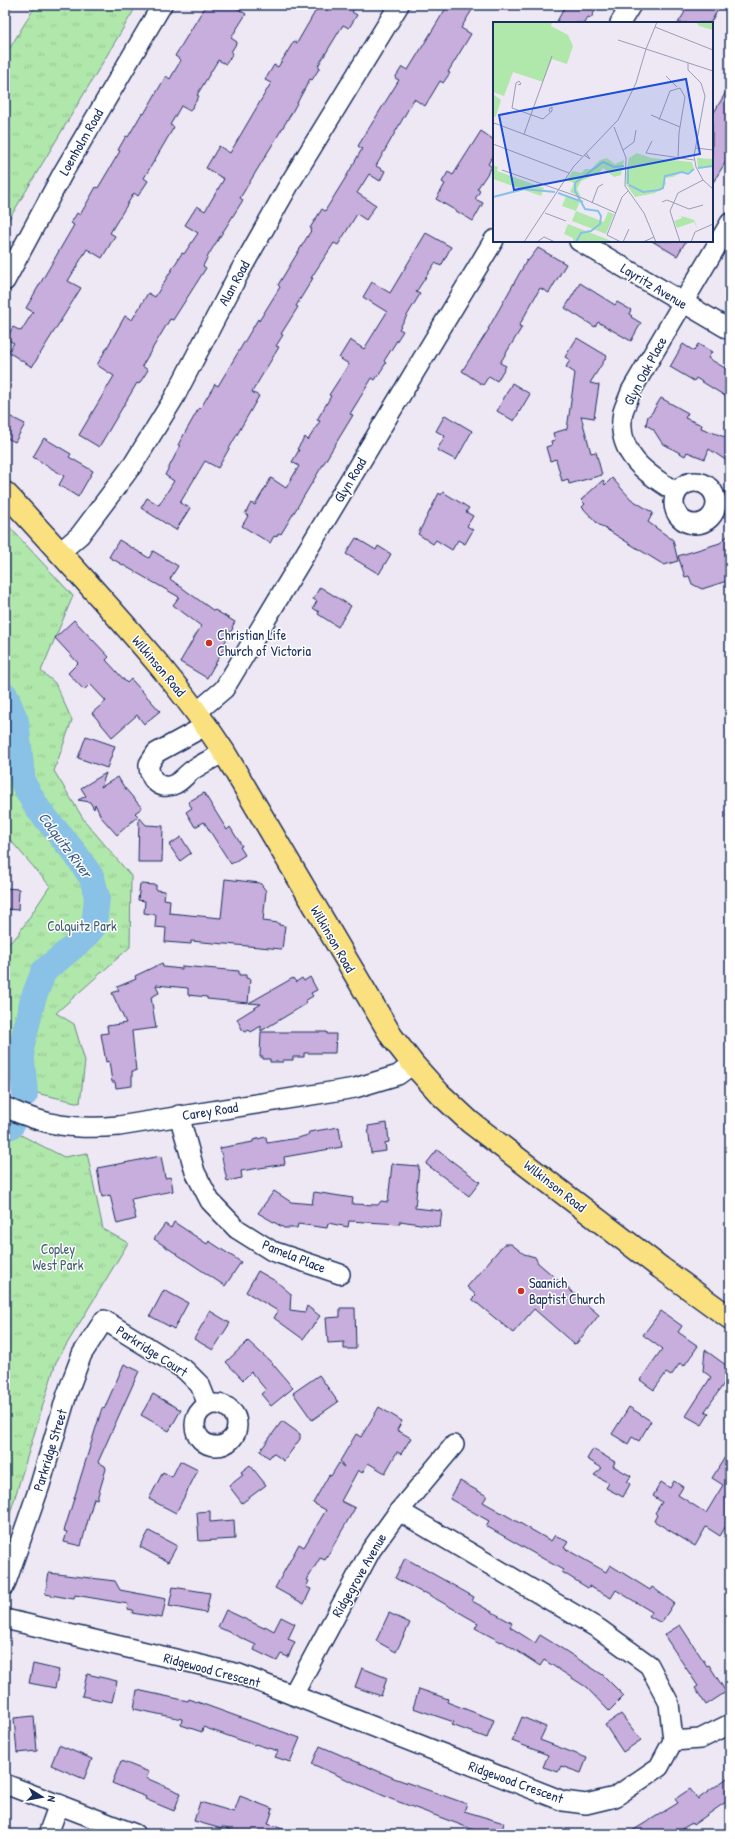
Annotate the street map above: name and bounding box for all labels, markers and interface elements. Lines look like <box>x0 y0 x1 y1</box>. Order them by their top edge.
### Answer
inset map <box>493 22 713 242</box>
street label: Loenholm Road <box>54 105 107 178</box>
street label: Alan Road <box>213 256 254 309</box>
street label: Layritz Avenue <box>617 258 692 314</box>
street label: Glyn Oak Place <box>619 333 672 409</box>
street label: Glyn Road <box>329 453 371 506</box>
place label: Christian Life Church of Victoria <box>217 625 311 660</box>
street label: Wilkinson Road <box>128 631 191 701</box>
marker: Christian Life Church of Victoria <box>204 638 214 648</box>
water label: Colquitz River <box>34 807 98 884</box>
street label: Wilkinson Road <box>307 902 360 976</box>
park label: Colquitz Park <box>47 916 117 936</box>
street label: Carey Road <box>181 1097 240 1125</box>
street label: Wilkinson Road <box>520 1155 591 1216</box>
street label: Pamela Place <box>260 1234 329 1277</box>
park label: Copley West Park <box>32 1239 84 1274</box>
place label: Saanich Baptist Church <box>529 1273 605 1309</box>
marker: Saanich Baptist Church <box>516 1286 526 1296</box>
street label: Parkridge Court <box>112 1320 192 1382</box>
street label: Parkridge Street <box>28 1406 72 1494</box>
street label: Ridgegrove Avenue <box>327 1529 391 1621</box>
street label: Ridgewood Crescent <box>161 1647 263 1693</box>
street label: Ridgewood Crescent <box>466 1756 566 1808</box>
north arrow <box>22 1777 62 1817</box>
text: N <box>44 1795 59 1803</box>

